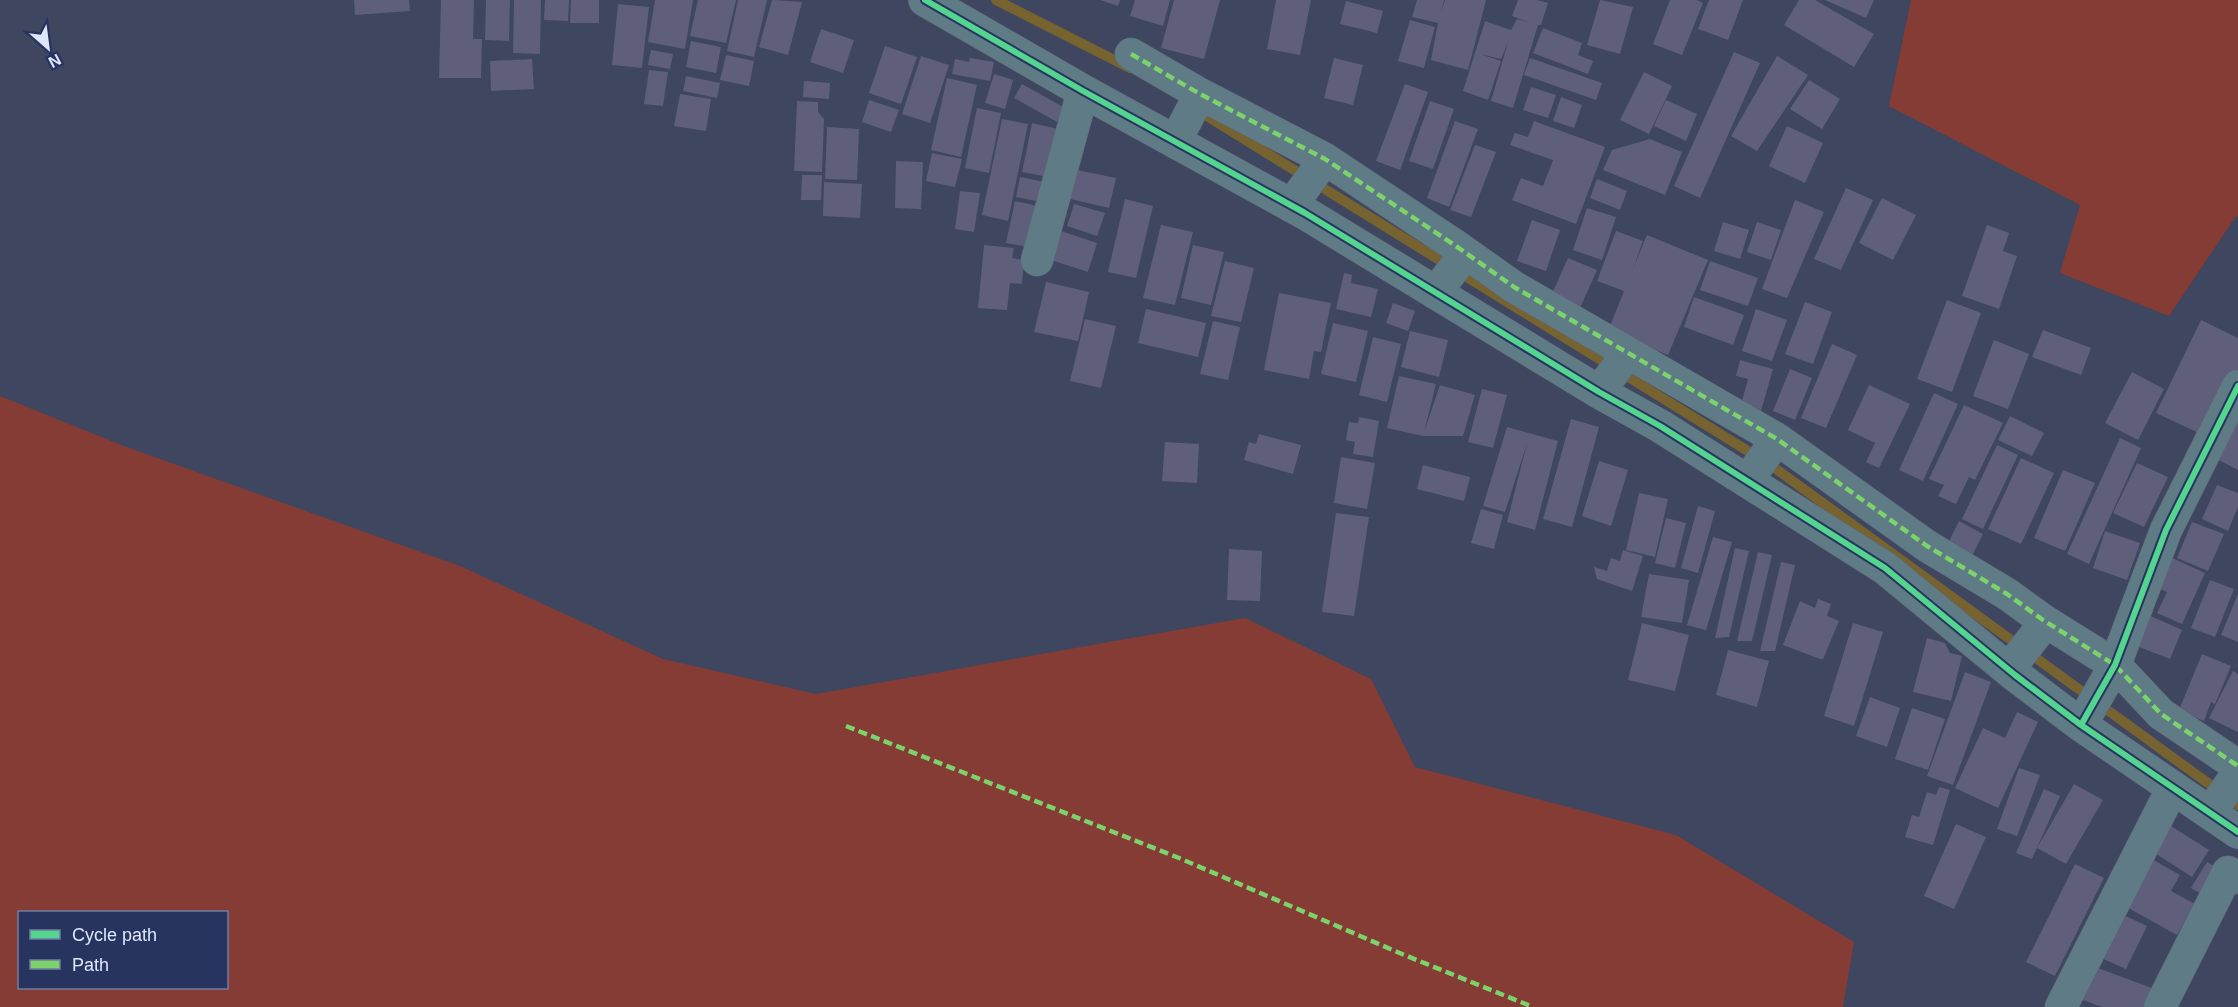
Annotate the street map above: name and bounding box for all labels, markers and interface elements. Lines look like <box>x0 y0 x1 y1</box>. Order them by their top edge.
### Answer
north arrow <box>18 18 78 78</box>
text: N <box>46 51 64 71</box>
legend <box>18 911 228 989</box>
text: Cycle path <box>72 925 157 945</box>
text: Path <box>72 955 109 975</box>

